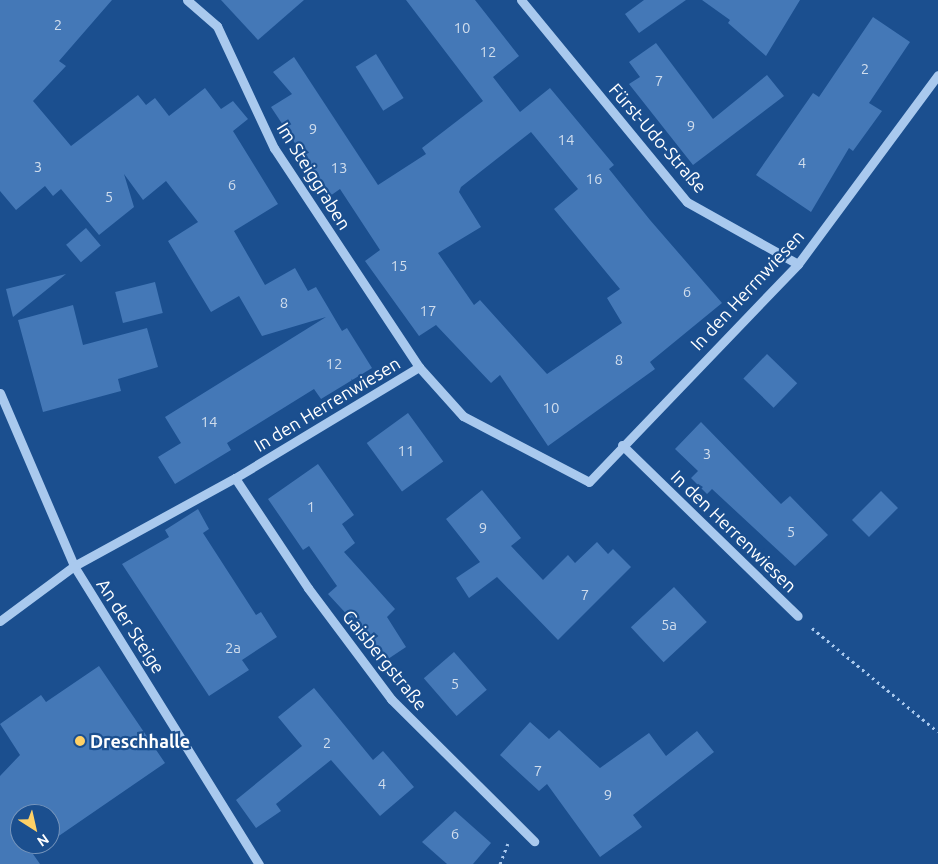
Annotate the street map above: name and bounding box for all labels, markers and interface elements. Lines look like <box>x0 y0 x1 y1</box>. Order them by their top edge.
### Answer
house number: 2 <box>54 16 62 34</box>
house number: 10 <box>454 19 470 37</box>
house number: 12 <box>480 43 496 61</box>
house number: 2 <box>861 60 869 78</box>
house number: 7 <box>655 72 663 90</box>
street label: Fürst-Udo-Straße <box>605 79 711 197</box>
house number: 9 <box>687 117 695 135</box>
street label: Im Steiggraben <box>272 118 356 234</box>
house number: 9 <box>309 120 317 138</box>
house number: 14 <box>558 131 574 149</box>
house number: 4 <box>798 154 806 172</box>
house number: 3 <box>34 158 42 176</box>
house number: 13 <box>331 159 347 177</box>
house number: 16 <box>586 170 602 188</box>
house number: 6 <box>228 176 236 194</box>
house number: 5 <box>105 188 113 206</box>
street label: In den Herrnwiesen <box>686 225 808 355</box>
house number: 15 <box>391 257 407 275</box>
house number: 6 <box>683 283 691 301</box>
house number: 8 <box>280 294 288 312</box>
house number: 17 <box>420 302 436 320</box>
house number: 8 <box>615 351 623 369</box>
street label: In den Herrenwiesen <box>250 352 404 456</box>
house number: 12 <box>326 355 342 373</box>
house number: 10 <box>543 399 559 417</box>
house number: 14 <box>201 413 217 431</box>
house number: 11 <box>398 442 414 460</box>
house number: 3 <box>703 445 711 463</box>
street label: In den Herrenwiesen <box>667 465 801 597</box>
house number: 1 <box>307 498 315 516</box>
house number: 9 <box>479 519 487 537</box>
house number: 5 <box>787 523 795 541</box>
street label: An der Steige <box>92 575 170 677</box>
house number: 7 <box>581 586 589 604</box>
street label: Gaisbergstraße <box>338 606 432 714</box>
house number: 5a <box>661 616 677 634</box>
house number: 2a <box>225 639 241 657</box>
house number: 5 <box>451 675 459 693</box>
place label: Dreschhalle <box>90 730 190 752</box>
house number: 2 <box>323 734 331 752</box>
marker: Dreschhalle <box>74 735 86 747</box>
house number: 7 <box>534 762 542 780</box>
house number: 4 <box>378 775 386 793</box>
house number: 9 <box>604 786 612 804</box>
north arrow <box>10 804 60 854</box>
house number: 6 <box>451 825 459 843</box>
text: N <box>34 831 52 850</box>

